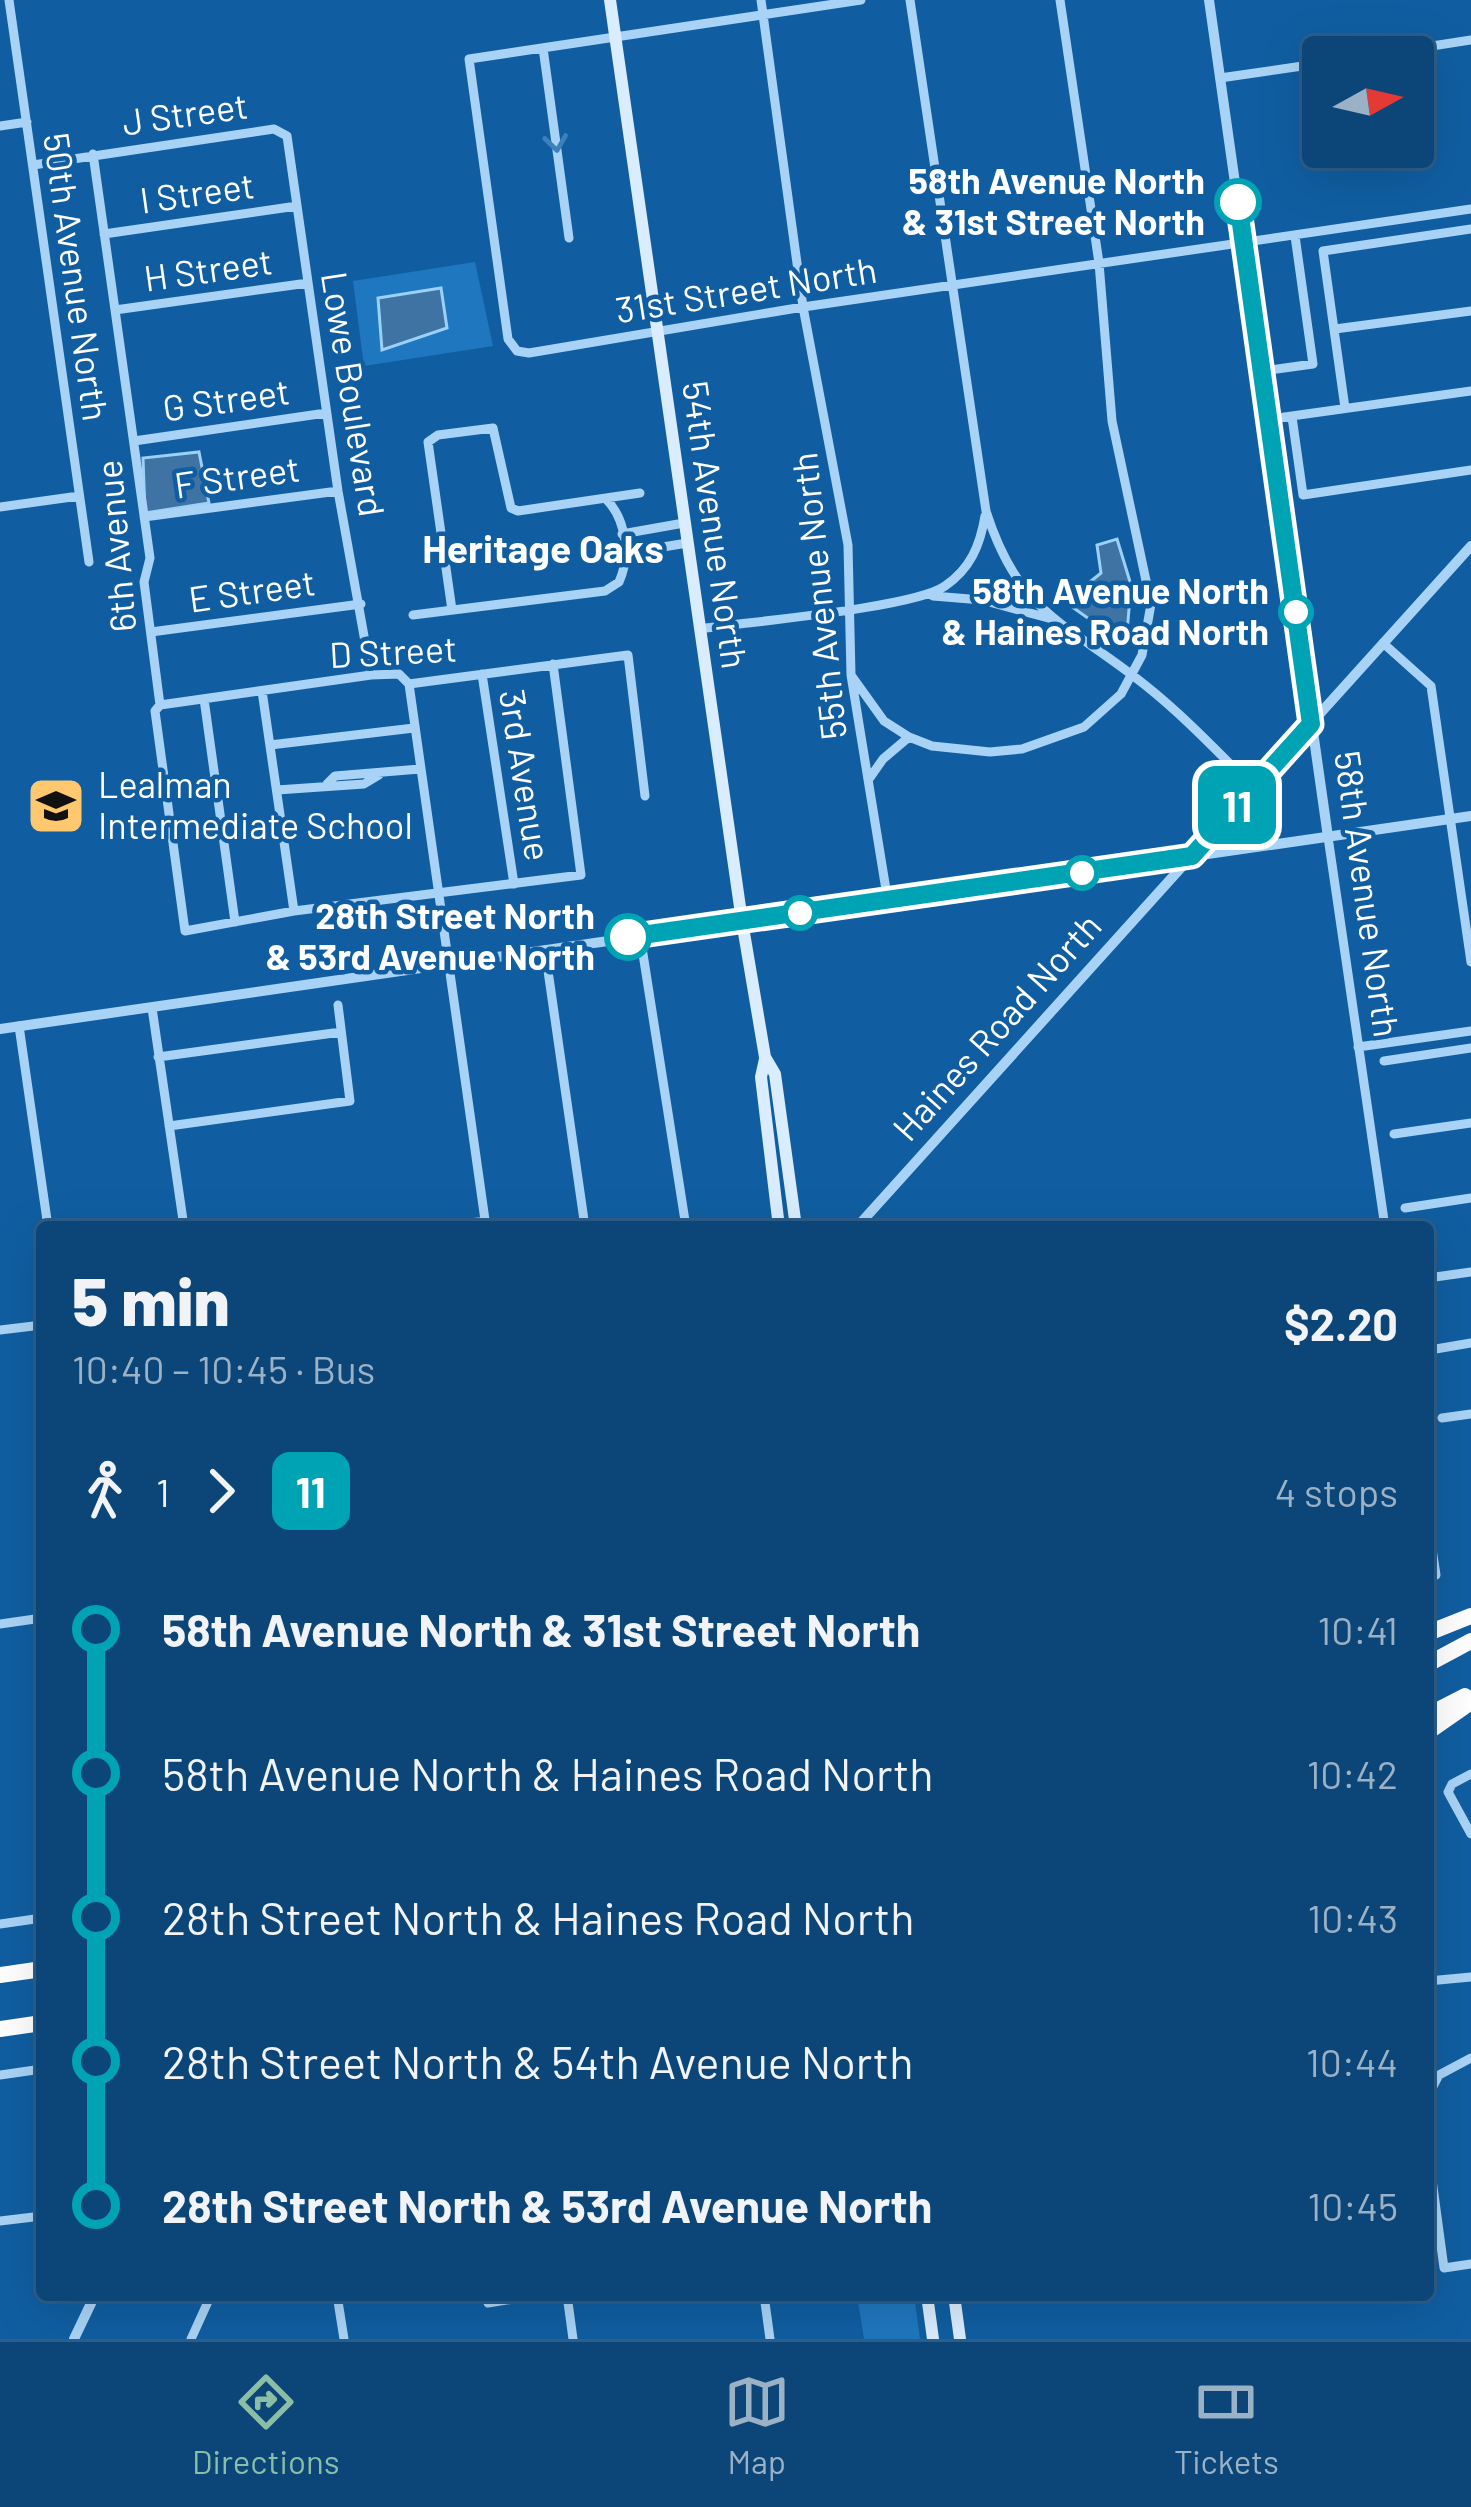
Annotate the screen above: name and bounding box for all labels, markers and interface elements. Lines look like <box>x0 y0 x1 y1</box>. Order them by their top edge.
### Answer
north arrow <box>1302 36 1434 168</box>
map controls <box>1302 36 1434 168</box>
street label: J Street <box>119 82 250 143</box>
street label: 50th Avenue North <box>36 130 119 423</box>
one-way arrow <box>542 133 568 153</box>
place label: 58th Avenue North & 31st Street North <box>902 158 1205 242</box>
street label: I Street <box>137 162 257 221</box>
marker: 58th Avenue North & 31st Street North <box>1216 180 1260 224</box>
street label: H Street <box>141 238 275 299</box>
street label: 31st Street North <box>612 247 880 330</box>
street label: Lowe Boulevard <box>314 268 395 519</box>
street label: G Street <box>160 368 292 429</box>
street label: 54th Avenue North <box>675 378 758 671</box>
street label: F Street <box>171 445 302 506</box>
street label: 55th Avenue North <box>781 450 854 742</box>
street label: 6th Avenue <box>86 458 143 634</box>
district label: Heritage Oaks <box>422 524 664 571</box>
street label: E Street <box>186 559 318 620</box>
place label: 58th Avenue North & Haines Road North <box>942 568 1269 652</box>
marker: 58th Avenue North & Haines Road North <box>1280 596 1312 628</box>
street label: D Street <box>328 626 458 675</box>
street label: 3rd Avenue <box>492 686 561 863</box>
street label: 58th Avenue North <box>1327 748 1410 1040</box>
place label: Lealman Intermediate School <box>98 762 413 846</box>
line badge: 11 <box>1183 766 1291 844</box>
school or university icon: Lealman Intermediate School <box>25 775 87 837</box>
text: 11 <box>1222 780 1252 830</box>
unlabelled marker <box>1066 857 1098 889</box>
place label: 28th Street North & 53rd Avenue North <box>266 893 595 977</box>
unlabelled marker <box>784 897 816 929</box>
street label: Haines Road North <box>883 904 1109 1148</box>
marker: 28th Street North & 53rd Avenue North <box>606 915 650 959</box>
text: 5 min <box>72 1260 230 1339</box>
text: $2.20 <box>1284 1296 1398 1350</box>
text: 10:40 – 10:45 · Bus <box>72 1345 375 1392</box>
icon: walk <box>72 1458 138 1524</box>
icon: forward <box>188 1458 254 1524</box>
text: 11 <box>296 1466 326 1516</box>
text: 1 <box>156 1468 170 1515</box>
text: 4 stops <box>1275 1468 1398 1515</box>
text: 58th Avenue North & 31st Street North <box>162 1602 920 1656</box>
text: 10:41 <box>1318 1606 1398 1653</box>
text: 58th Avenue North & Haines Road North <box>162 1746 934 1800</box>
text: 10:42 <box>1307 1750 1398 1797</box>
text: 28th Street North & Haines Road North <box>162 1890 914 1944</box>
text: 10:43 <box>1308 1894 1398 1941</box>
text: 28th Street North & 54th Avenue North <box>162 2034 913 2088</box>
text: 10:44 <box>1306 2038 1398 2085</box>
text: 28th Street North & 53rd Avenue North <box>162 2178 932 2232</box>
text: 10:45 <box>1308 2182 1398 2229</box>
tab: Directions <box>192 2369 340 2481</box>
tab: Map <box>724 2369 790 2481</box>
tab: Tickets <box>1174 2369 1279 2481</box>

